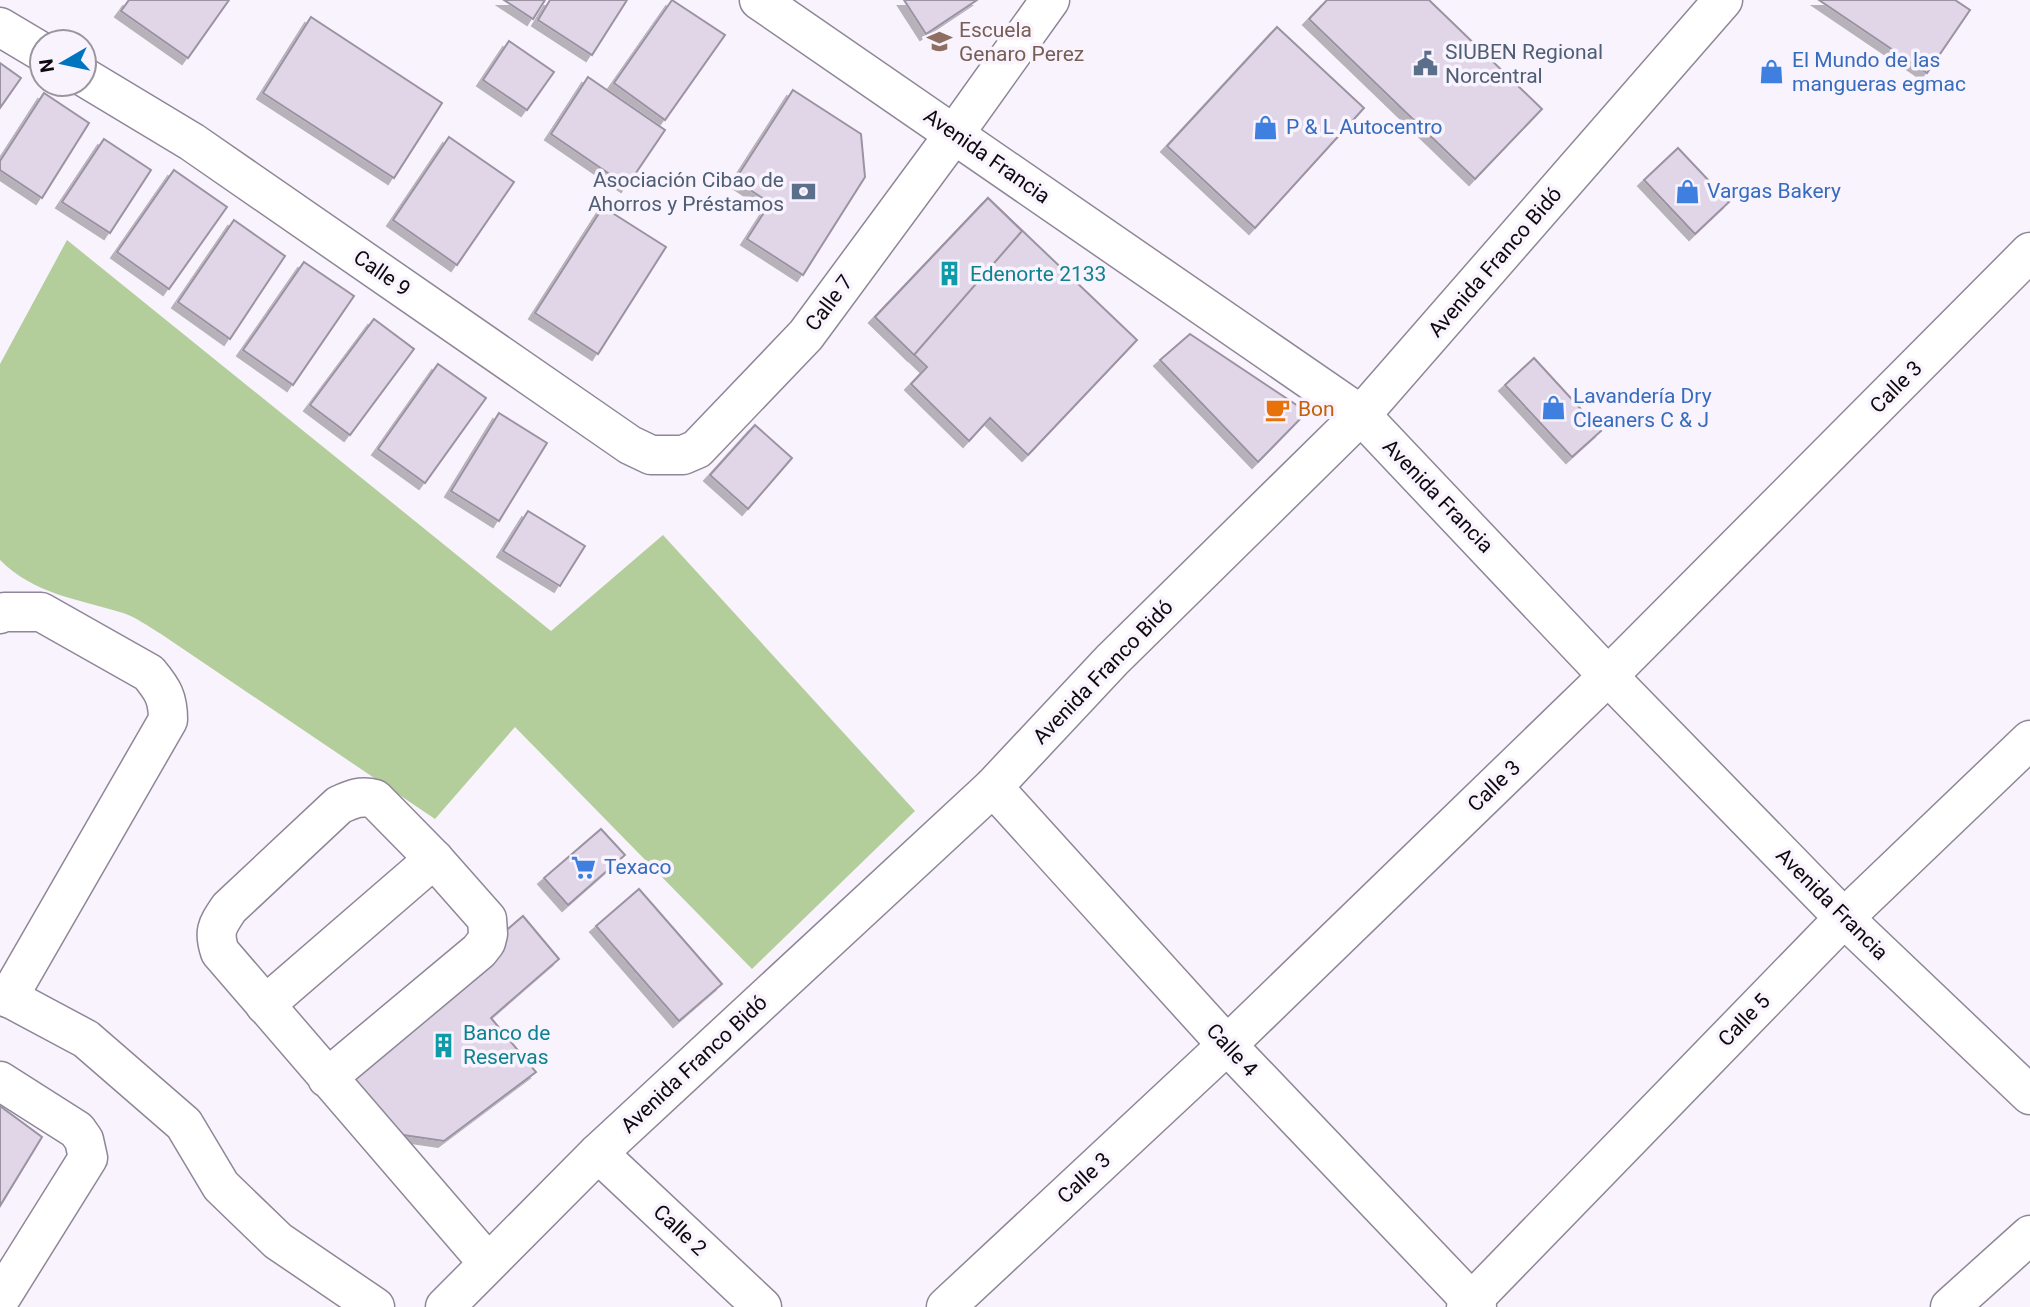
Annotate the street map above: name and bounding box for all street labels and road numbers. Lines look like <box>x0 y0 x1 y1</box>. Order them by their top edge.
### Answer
street label: Avenida Francia <box>919 104 1055 208</box>
street label: Avenida Franco Bidó <box>1423 182 1567 342</box>
street label: Calle 9 <box>349 245 415 301</box>
street label: Calle 7 <box>800 270 858 336</box>
street label: Calle 3 <box>1865 356 1927 418</box>
street label: Avenida Francia <box>1378 434 1498 558</box>
street label: Avenida Franco Bidó <box>1028 595 1178 749</box>
street label: Calle 3 <box>1463 755 1525 817</box>
street label: Avenida Francia <box>1771 843 1893 965</box>
street label: Calle 5 <box>1713 989 1775 1051</box>
street label: Avenida Franco Bidó <box>616 990 772 1138</box>
street label: Calle 4 <box>1202 1019 1263 1082</box>
street label: Calle 3 <box>1053 1148 1115 1208</box>
street label: Calle 2 <box>649 1200 712 1261</box>

